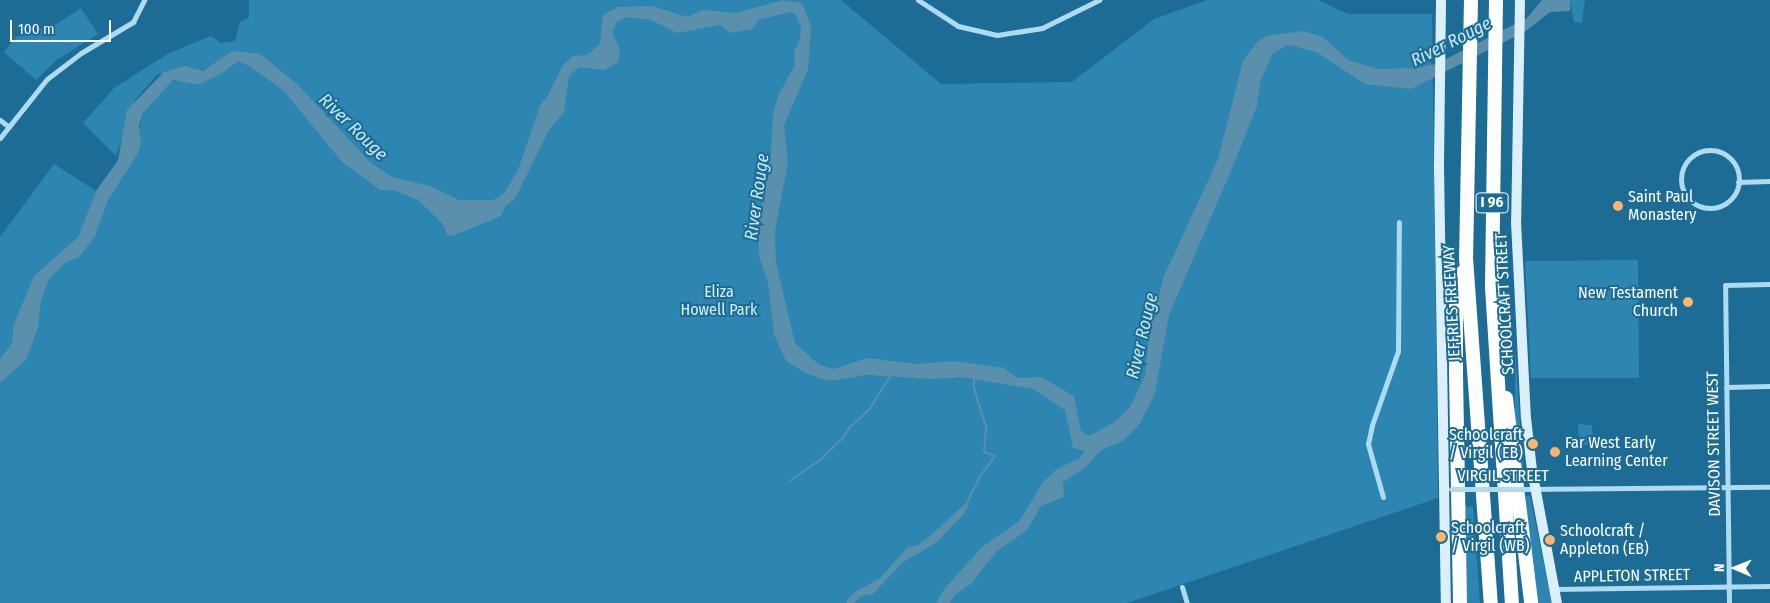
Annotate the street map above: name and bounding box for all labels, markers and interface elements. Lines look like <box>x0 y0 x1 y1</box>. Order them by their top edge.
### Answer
scale bar <box>12 10 114 42</box>
water label: River Rouge <box>1407 13 1495 71</box>
text: 100 m <box>18 20 55 38</box>
water label: River Rouge <box>314 89 392 165</box>
water label: River Rouge <box>740 152 774 242</box>
place label: Saint Paul Monastery <box>1628 187 1696 225</box>
road number: I 96 <box>1474 190 1510 216</box>
marker: Saint Paul Monastery <box>1612 200 1624 212</box>
street label: SCHOOLCRAFT STREET <box>1492 233 1518 375</box>
street label: JEFFRIES FREEWAY <box>1439 244 1465 362</box>
park label: Eliza Howell Park <box>680 282 758 320</box>
place label: New Testament Church <box>1578 283 1678 321</box>
water label: River Rouge <box>1122 291 1162 381</box>
marker: New Testament Church <box>1682 296 1694 308</box>
street label: DAVISON STREET WEST <box>1703 371 1725 517</box>
place label: Schoolcraft / Virgil (EB) <box>1449 425 1523 463</box>
place label: Far West Early Learning Center <box>1565 433 1668 471</box>
marker: Schoolcraft / Virgil (EB) <box>1527 438 1539 450</box>
marker: Far West Early Learning Center <box>1549 446 1561 458</box>
street label: VIRGIL STREET <box>1457 466 1549 486</box>
place label: Schoolcraft / Virgil (WB) <box>1451 518 1529 556</box>
place label: Schoolcraft / Appleton (EB) <box>1560 521 1649 559</box>
marker: Schoolcraft / Virgil (WB) <box>1435 531 1447 543</box>
marker: Schoolcraft / Appleton (EB) <box>1544 534 1556 546</box>
north arrow <box>1710 543 1760 593</box>
text: N <box>1711 563 1728 572</box>
street label: APPLETON STREET <box>1574 565 1690 587</box>

